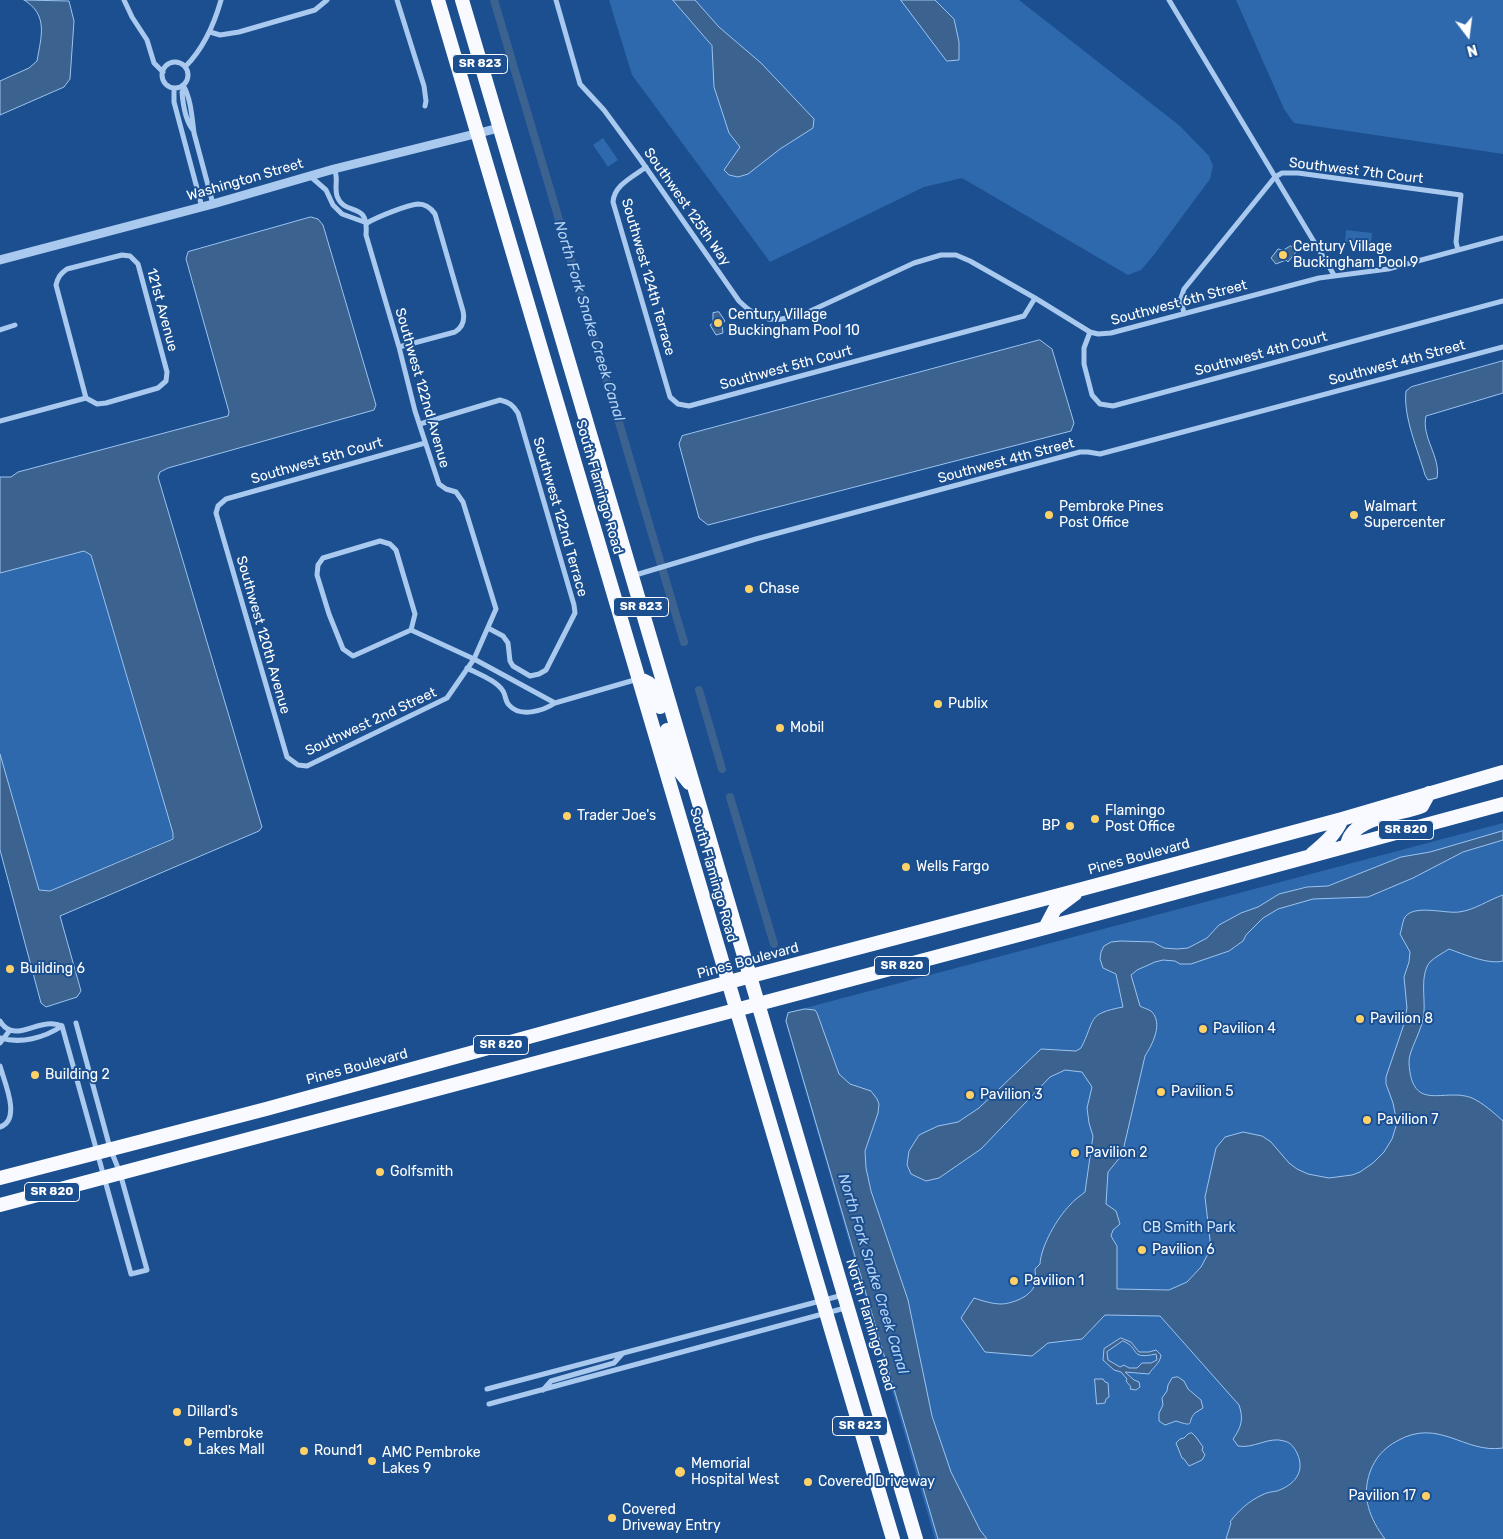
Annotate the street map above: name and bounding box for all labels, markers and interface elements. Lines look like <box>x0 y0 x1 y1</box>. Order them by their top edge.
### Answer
north arrow <box>1443 10 1493 60</box>
text: N <box>1465 40 1479 59</box>
road number: SR 823 <box>452 54 508 74</box>
street label: Southwest 125th Way <box>640 145 734 269</box>
street label: Southwest 7th Court <box>1288 154 1424 188</box>
street label: Washington Street <box>185 155 305 205</box>
street label: Southwest 124th Terrace <box>618 197 678 357</box>
water label: North Fork Snake Creek Canal <box>550 219 628 423</box>
place label: Century Village Buckingham Pool 9 <box>1293 239 1418 272</box>
marker: Century Village Buckingham Pool 9 <box>1277 249 1289 261</box>
street label: 121st Avenue <box>143 267 181 353</box>
street label: Southwest 6th Street <box>1109 277 1249 329</box>
street label: Southwest 122nd Avenue <box>391 306 453 470</box>
place label: Century Village Buckingham Pool 10 <box>728 307 860 340</box>
marker: Century Village Buckingham Pool 10 <box>712 317 724 329</box>
street label: Southwest 4th Court <box>1193 328 1329 380</box>
street label: Southwest 4th Street <box>1327 337 1467 389</box>
street label: Southwest 5th Court <box>718 342 854 394</box>
street label: South Flamingo Road <box>572 418 626 556</box>
street label: Southwest 5th Court <box>249 434 385 488</box>
street label: Southwest 122nd Terrace <box>529 435 591 599</box>
street label: Southwest 4th Street <box>936 435 1076 487</box>
place label: Pembroke Pines Post Office <box>1059 499 1164 532</box>
place label: Walmart Supercenter <box>1364 499 1445 532</box>
marker: Pembroke Pines Post Office <box>1043 509 1055 521</box>
marker: Walmart Supercenter <box>1348 509 1360 521</box>
street label: Southwest 120th Avenue <box>232 554 294 716</box>
place label: Chase <box>759 581 800 597</box>
marker: Chase <box>743 583 755 595</box>
road number: SR 823 <box>614 598 668 616</box>
street label: Southwest 2nd Street <box>303 684 439 760</box>
place label: Publix <box>948 696 988 712</box>
marker: Publix <box>932 698 944 710</box>
place label: Mobil <box>790 720 824 736</box>
marker: Mobil <box>774 722 786 734</box>
place label: Flamingo Post Office <box>1105 803 1175 836</box>
street label: South Flamingo Road <box>686 806 740 944</box>
place label: Trader Joe's <box>577 808 656 824</box>
marker: Trader Joe's <box>561 810 573 822</box>
marker: Flamingo Post Office <box>1089 813 1101 825</box>
place label: BP <box>1042 818 1060 834</box>
marker: BP <box>1064 820 1076 832</box>
road number: SR 820 <box>1378 820 1434 840</box>
street label: Pines Boulevard <box>1086 835 1192 879</box>
place label: Wells Fargo <box>916 859 989 875</box>
marker: Wells Fargo <box>900 861 912 873</box>
street label: Pines Boulevard <box>695 939 801 983</box>
road number: SR 820 <box>874 956 930 976</box>
place label: Building 6 <box>20 961 85 977</box>
marker: Building 6 <box>4 963 16 975</box>
place label: Pavilion 8 <box>1370 1011 1433 1027</box>
marker: Pavilion 8 <box>1354 1013 1366 1025</box>
place label: Pavilion 4 <box>1213 1021 1276 1037</box>
marker: Pavilion 4 <box>1197 1023 1209 1035</box>
road number: SR 820 <box>474 1036 528 1054</box>
street label: Pines Boulevard <box>304 1045 410 1089</box>
place label: Building 2 <box>45 1067 110 1083</box>
marker: Building 2 <box>29 1069 41 1081</box>
place label: Pavilion 5 <box>1171 1084 1234 1100</box>
marker: Pavilion 5 <box>1155 1086 1167 1098</box>
place label: Pavilion 3 <box>980 1087 1043 1103</box>
marker: Pavilion 3 <box>964 1089 976 1101</box>
place label: Pavilion 7 <box>1377 1112 1439 1128</box>
marker: Pavilion 7 <box>1361 1114 1373 1126</box>
place label: Pavilion 2 <box>1085 1145 1148 1161</box>
marker: Pavilion 2 <box>1069 1147 1081 1159</box>
place label: Golfsmith <box>390 1164 453 1180</box>
marker: Golfsmith <box>374 1166 386 1178</box>
water label: North Fork Snake Creek Canal <box>834 1172 912 1376</box>
road number: SR 820 <box>24 1182 80 1202</box>
park label: CB Smith Park <box>1142 1220 1236 1236</box>
place label: Pavilion 6 <box>1152 1242 1215 1258</box>
marker: Pavilion 6 <box>1136 1244 1148 1256</box>
street label: North Flamingo Road <box>842 1257 898 1393</box>
place label: Pavilion 1 <box>1024 1273 1084 1289</box>
marker: Pavilion 1 <box>1008 1275 1020 1287</box>
place label: Dillard's <box>187 1404 238 1420</box>
marker: Dillard's <box>171 1406 183 1418</box>
road number: SR 823 <box>832 1416 888 1435</box>
place label: Pembroke Lakes Mall <box>198 1426 265 1458</box>
marker: Pembroke Lakes Mall <box>182 1436 194 1448</box>
place label: Round1 <box>314 1443 362 1459</box>
marker: Round1 <box>298 1445 310 1457</box>
place label: AMC Pembroke Lakes 9 <box>382 1445 481 1478</box>
marker: AMC Pembroke Lakes 9 <box>366 1455 378 1467</box>
place label: Memorial Hospital West <box>691 1456 779 1488</box>
marker: Memorial Hospital West <box>673 1465 687 1479</box>
place label: Covered Driveway <box>818 1474 935 1490</box>
marker: Covered Driveway <box>802 1476 814 1488</box>
place label: Pavilion 17 <box>1349 1488 1416 1504</box>
marker: Pavilion 17 <box>1420 1490 1432 1502</box>
place label: Covered Driveway Entry <box>622 1502 721 1534</box>
marker: Covered Driveway Entry <box>606 1512 618 1524</box>

